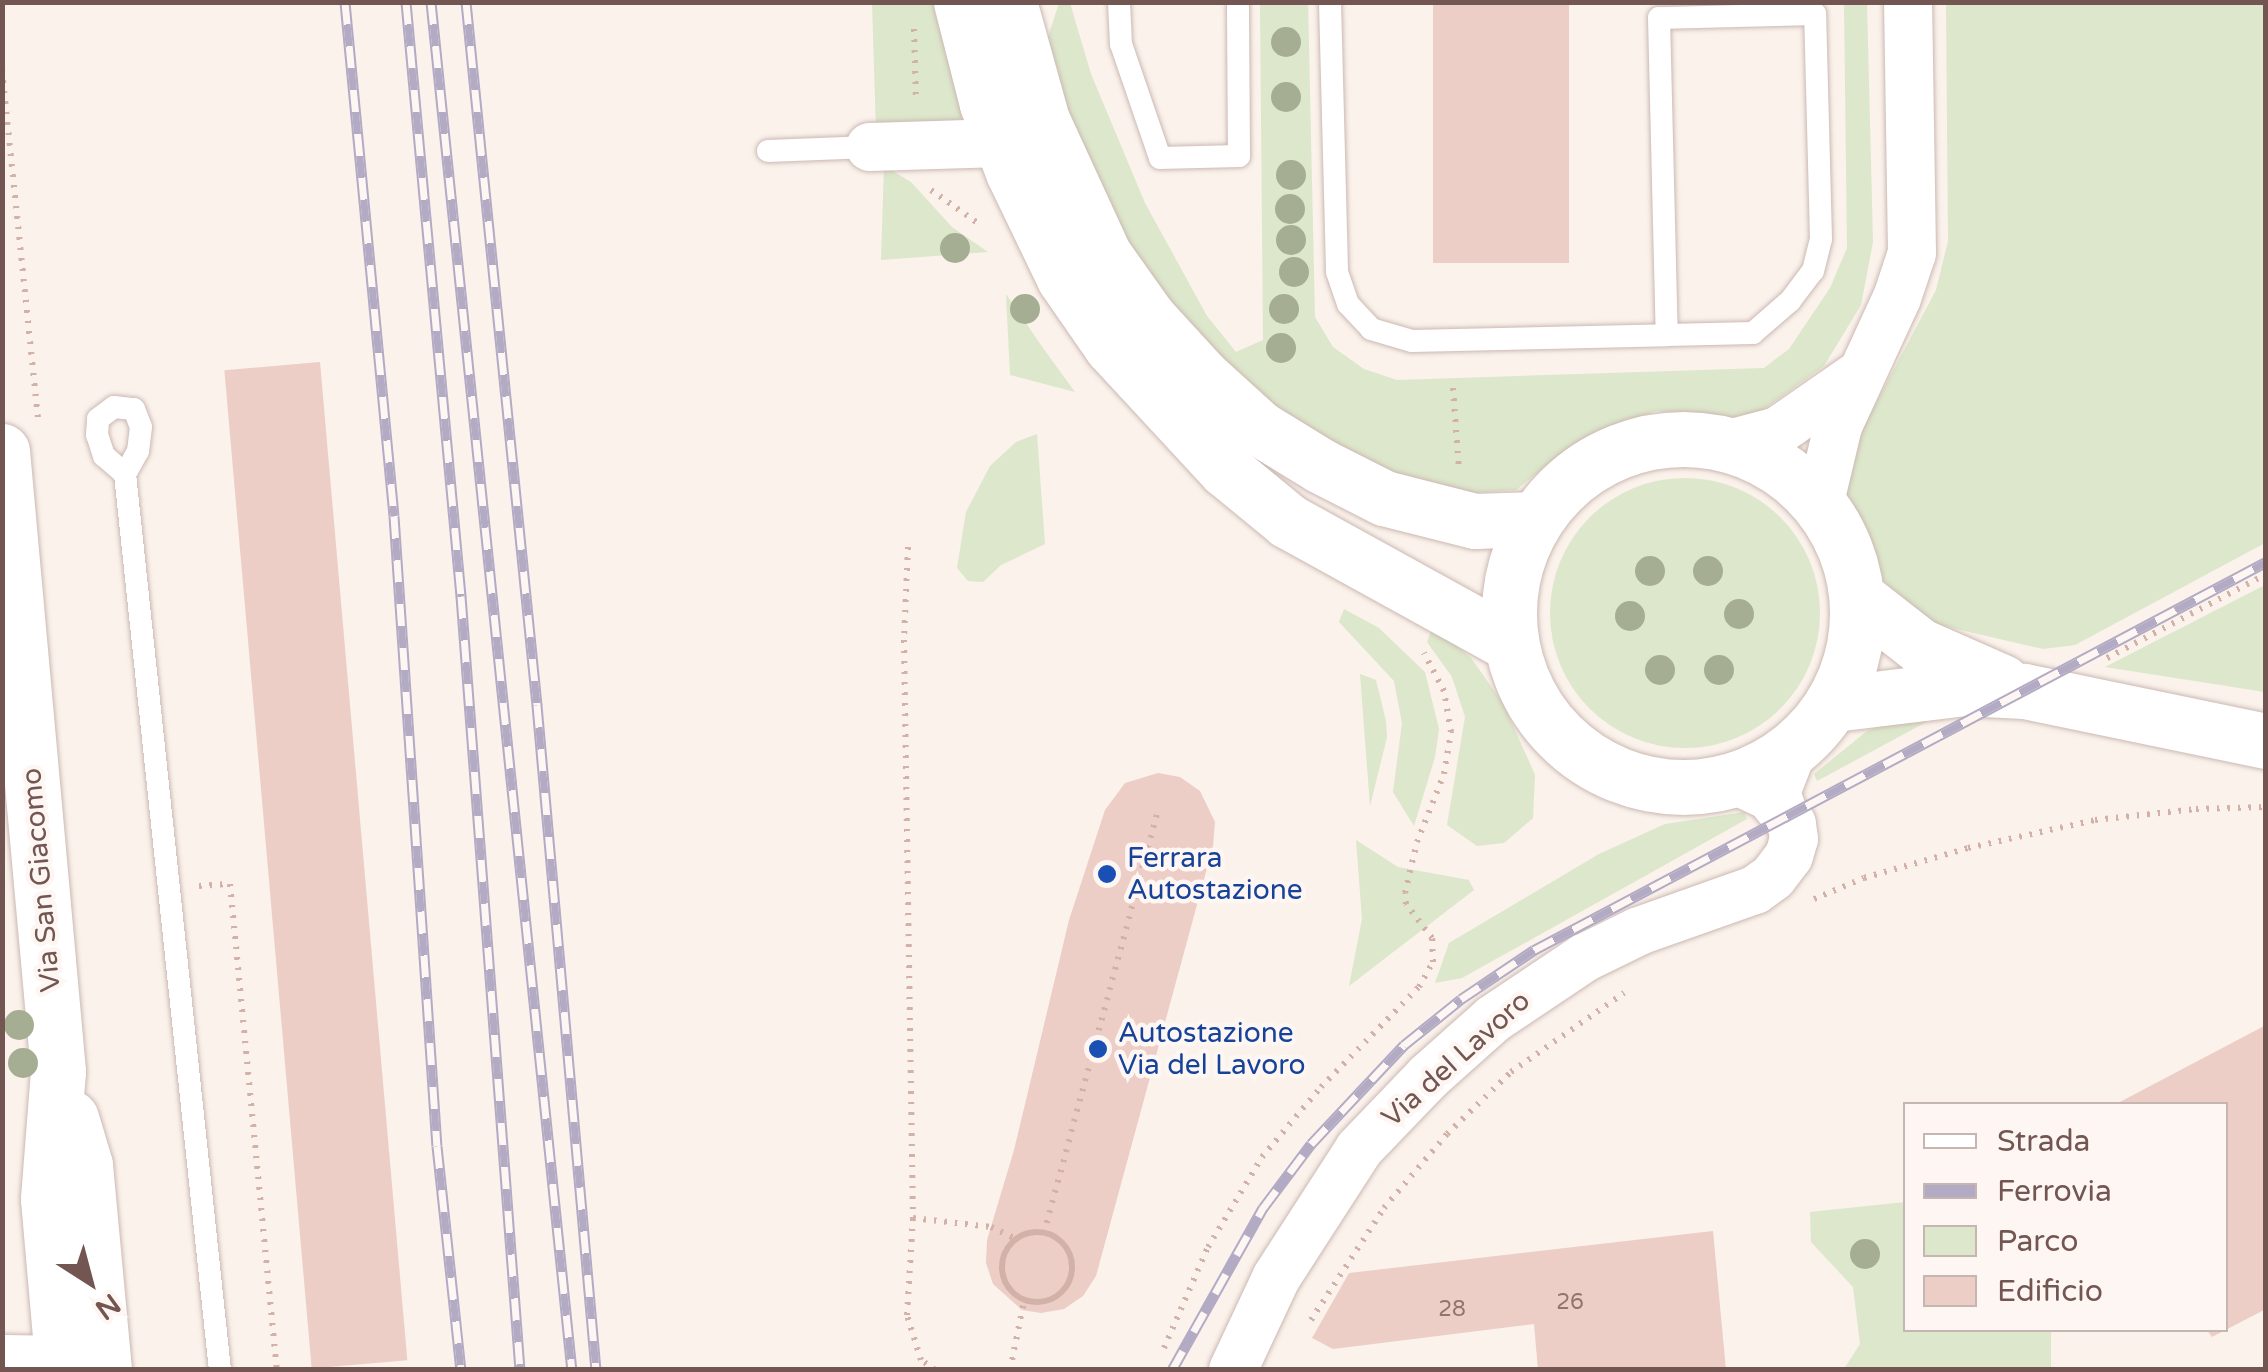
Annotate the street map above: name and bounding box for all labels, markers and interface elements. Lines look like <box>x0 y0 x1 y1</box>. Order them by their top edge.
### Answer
street label: Via San Giacomo <box>14 767 68 993</box>
place label: Ferrara Autostazione <box>1127 841 1303 907</box>
marker: Ferrara Autostazione <box>1096 863 1118 885</box>
street label: Via del Lavoro <box>1375 984 1537 1134</box>
place label: Autostazione Via del Lavoro <box>1118 1016 1306 1082</box>
marker: Autostazione Via del Lavoro <box>1087 1038 1109 1060</box>
legend <box>1903 1102 2228 1332</box>
text: Strada <box>1997 1123 2090 1160</box>
text: Ferrovia <box>1997 1173 2112 1210</box>
text: Parco <box>1997 1223 2078 1260</box>
north arrow <box>40 1232 140 1332</box>
text: Edificio <box>1997 1273 2103 1310</box>
text: N <box>89 1286 127 1327</box>
house number: 26 <box>1556 1290 1584 1316</box>
house number: 28 <box>1438 1297 1466 1323</box>

